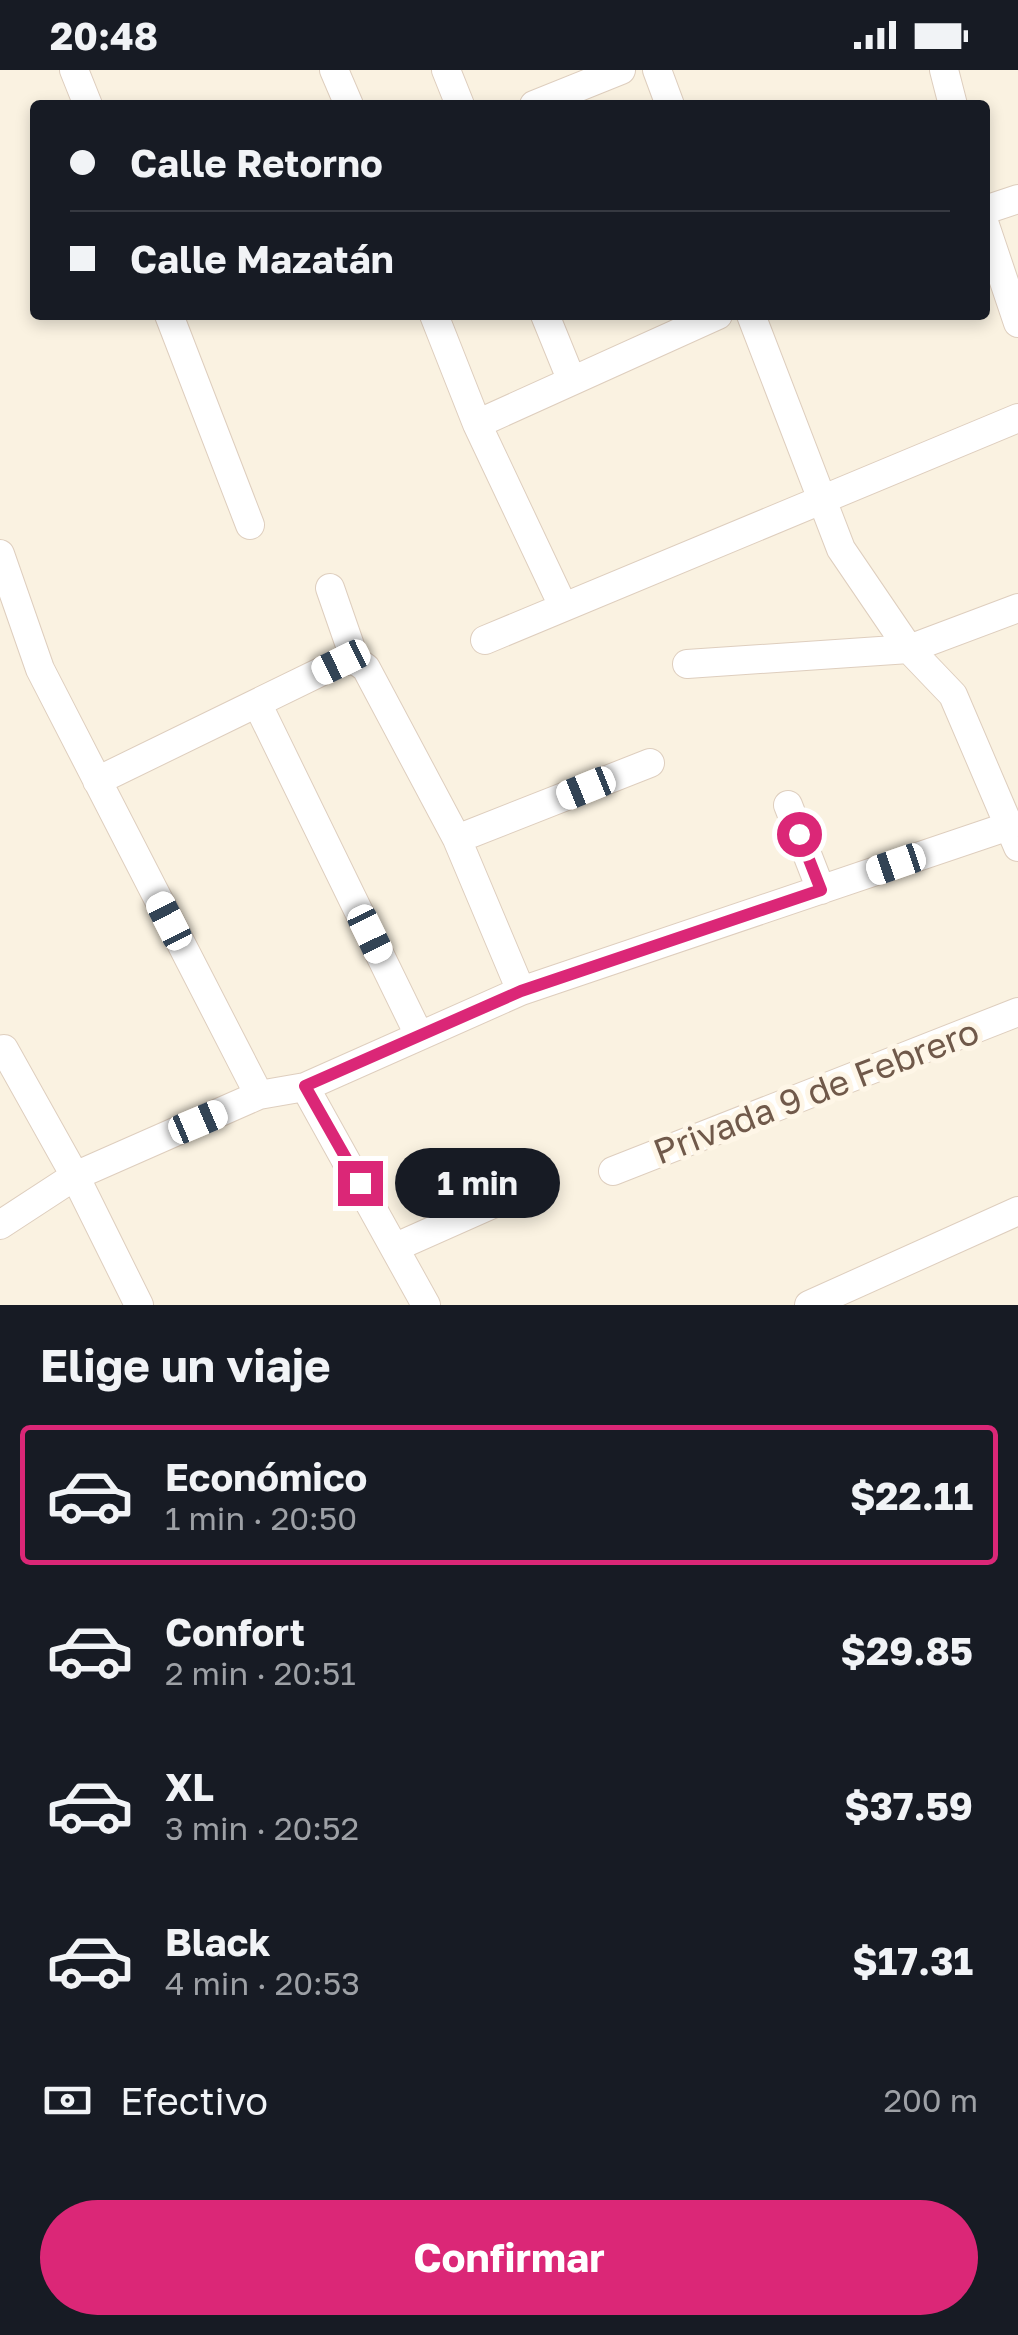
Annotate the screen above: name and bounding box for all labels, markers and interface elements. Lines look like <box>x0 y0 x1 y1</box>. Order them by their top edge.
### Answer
text: 20:48 <box>50 13 158 58</box>
text: Calle Retorno <box>130 140 383 185</box>
text: Calle Mazatán <box>130 236 394 281</box>
car <box>307 635 375 689</box>
car <box>553 763 619 813</box>
route start <box>777 812 822 857</box>
car <box>863 840 929 888</box>
car <box>142 887 196 955</box>
car <box>343 900 397 968</box>
street label: Privada 9 de Febrero <box>647 1010 985 1172</box>
car <box>165 1096 231 1148</box>
callout: 1 min <box>395 1148 560 1218</box>
route end <box>338 1161 383 1206</box>
text: 1 min <box>437 1164 518 1202</box>
text: Elige un viaje <box>40 1338 331 1392</box>
icon: car <box>45 1450 135 1540</box>
text: Económico <box>165 1454 367 1499</box>
text: $22.11 <box>850 1473 973 1518</box>
text: 1 min · 20:50 <box>165 1499 357 1537</box>
icon: car <box>45 1605 135 1695</box>
text: Confort <box>165 1609 305 1654</box>
text: $29.85 <box>841 1628 973 1673</box>
text: 2 min · 20:51 <box>165 1654 356 1692</box>
icon: car <box>45 1760 135 1850</box>
text: XL <box>165 1764 214 1809</box>
text: $37.59 <box>844 1783 973 1828</box>
text: 3 min · 20:52 <box>165 1809 359 1847</box>
icon: car <box>45 1915 135 2005</box>
text: Black <box>165 1919 270 1964</box>
text: $17.31 <box>852 1938 973 1983</box>
text: 4 min · 20:53 <box>165 1964 360 2002</box>
icon: cash <box>40 2073 95 2128</box>
text: Efectivo <box>120 2078 268 2123</box>
text: 200 m <box>883 2081 978 2119</box>
button: Confirmar <box>40 2200 978 2315</box>

